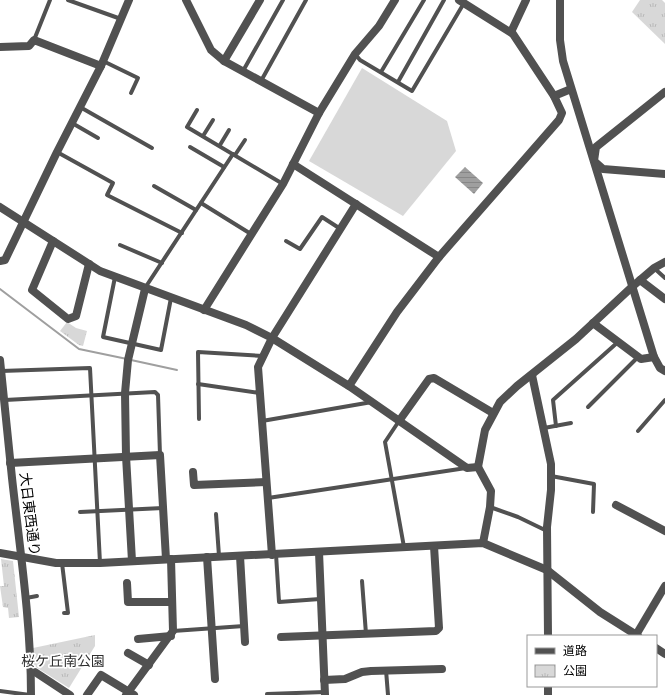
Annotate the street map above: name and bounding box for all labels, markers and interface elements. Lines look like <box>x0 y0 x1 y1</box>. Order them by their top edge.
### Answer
street label: 大日東西通り <box>15 471 46 557</box>
legend <box>527 635 657 687</box>
text: 道路 <box>563 641 587 660</box>
park label: 桜ケ丘南公園 <box>21 650 105 671</box>
text: 公園 <box>563 661 587 680</box>

